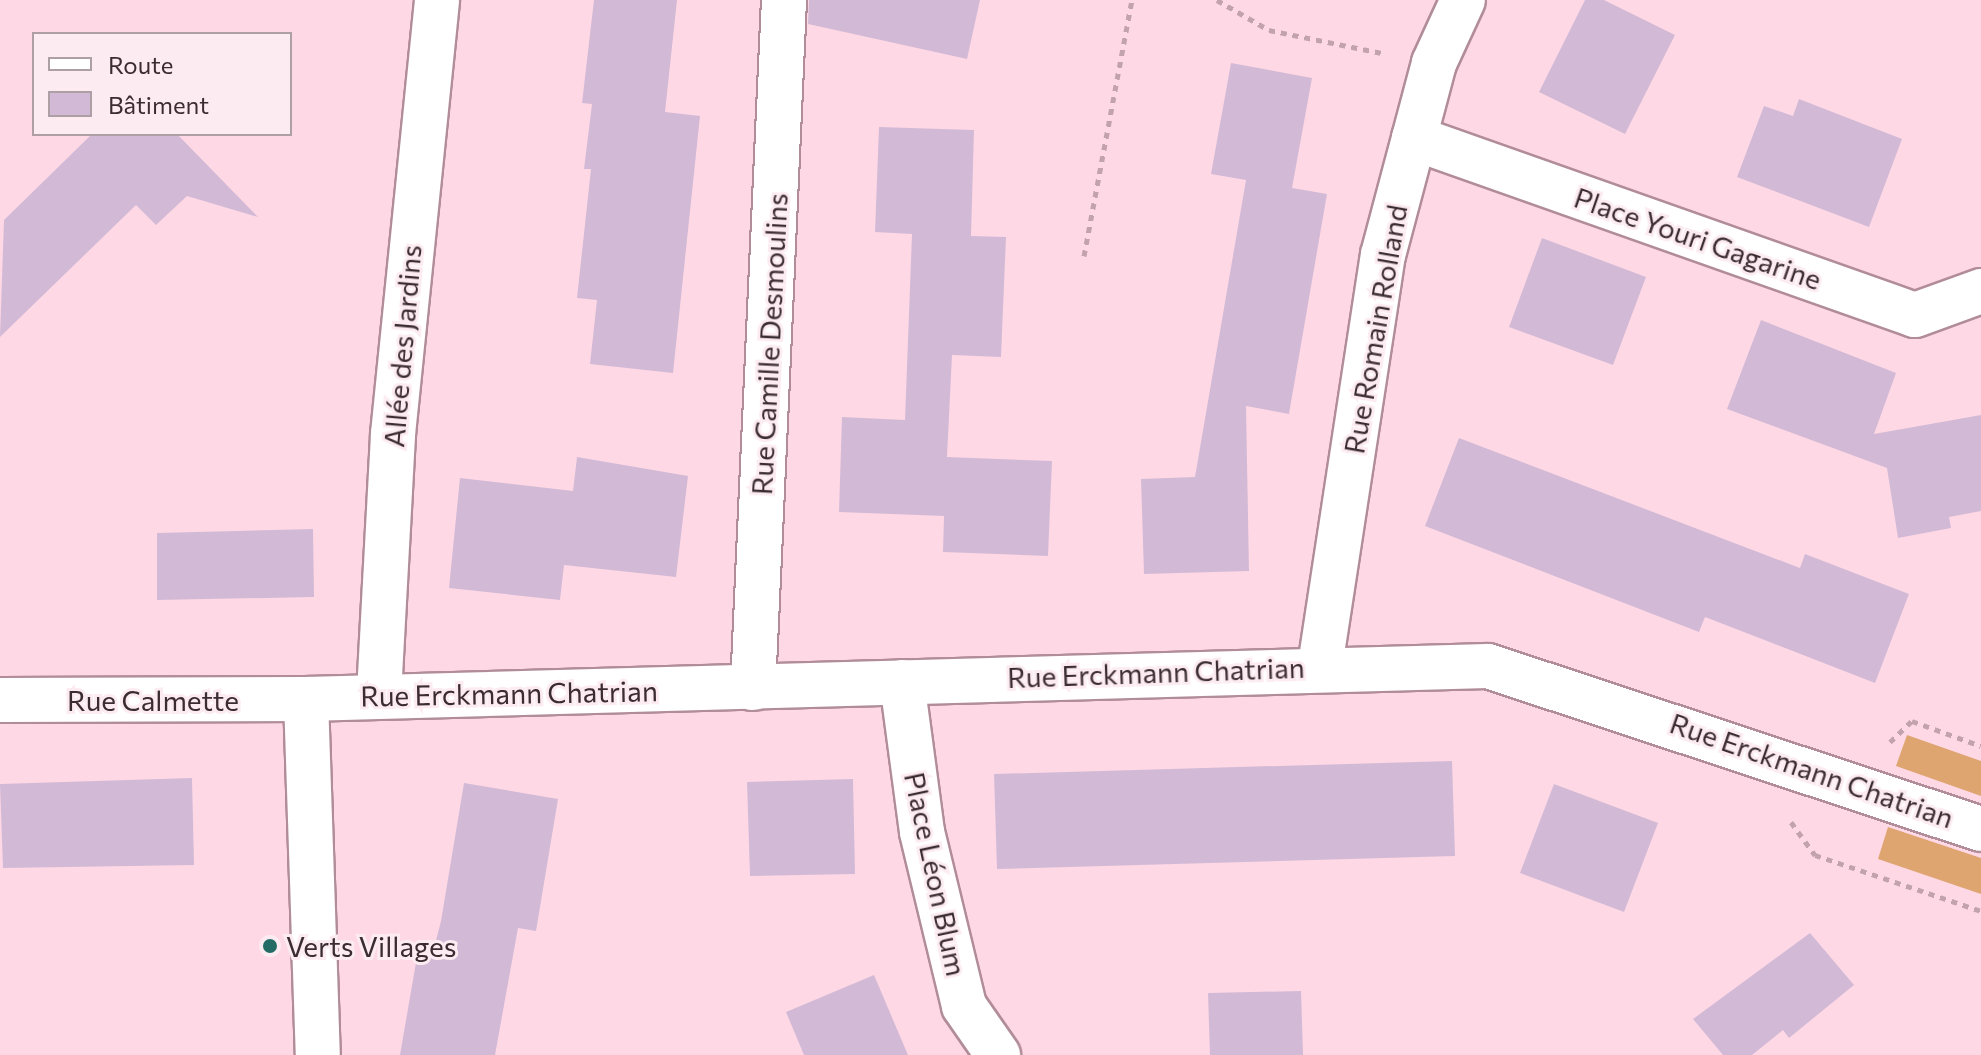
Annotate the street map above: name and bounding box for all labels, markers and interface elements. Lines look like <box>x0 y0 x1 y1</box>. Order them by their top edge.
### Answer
legend <box>32 32 292 136</box>
text: Route <box>108 50 173 79</box>
text: Bâtiment <box>108 90 209 119</box>
street label: Place Youri Gagarine <box>1570 180 1826 296</box>
street label: Rue Camille Desmoulins <box>744 192 794 496</box>
street label: Rue Romain Rolland <box>1337 202 1413 456</box>
street label: Allée des Jardins <box>376 243 428 449</box>
street label: Rue Erckmann Chatrian <box>1007 650 1305 694</box>
street label: Rue Erckmann Chatrian <box>360 674 658 712</box>
street label: Rue Calmette <box>67 683 239 717</box>
street label: Rue Erckmann Chatrian <box>1666 706 1958 834</box>
street label: Place Léon Blum <box>898 769 974 979</box>
place label: Verts Villages <box>286 929 456 963</box>
marker: Verts Villages <box>261 937 279 955</box>

